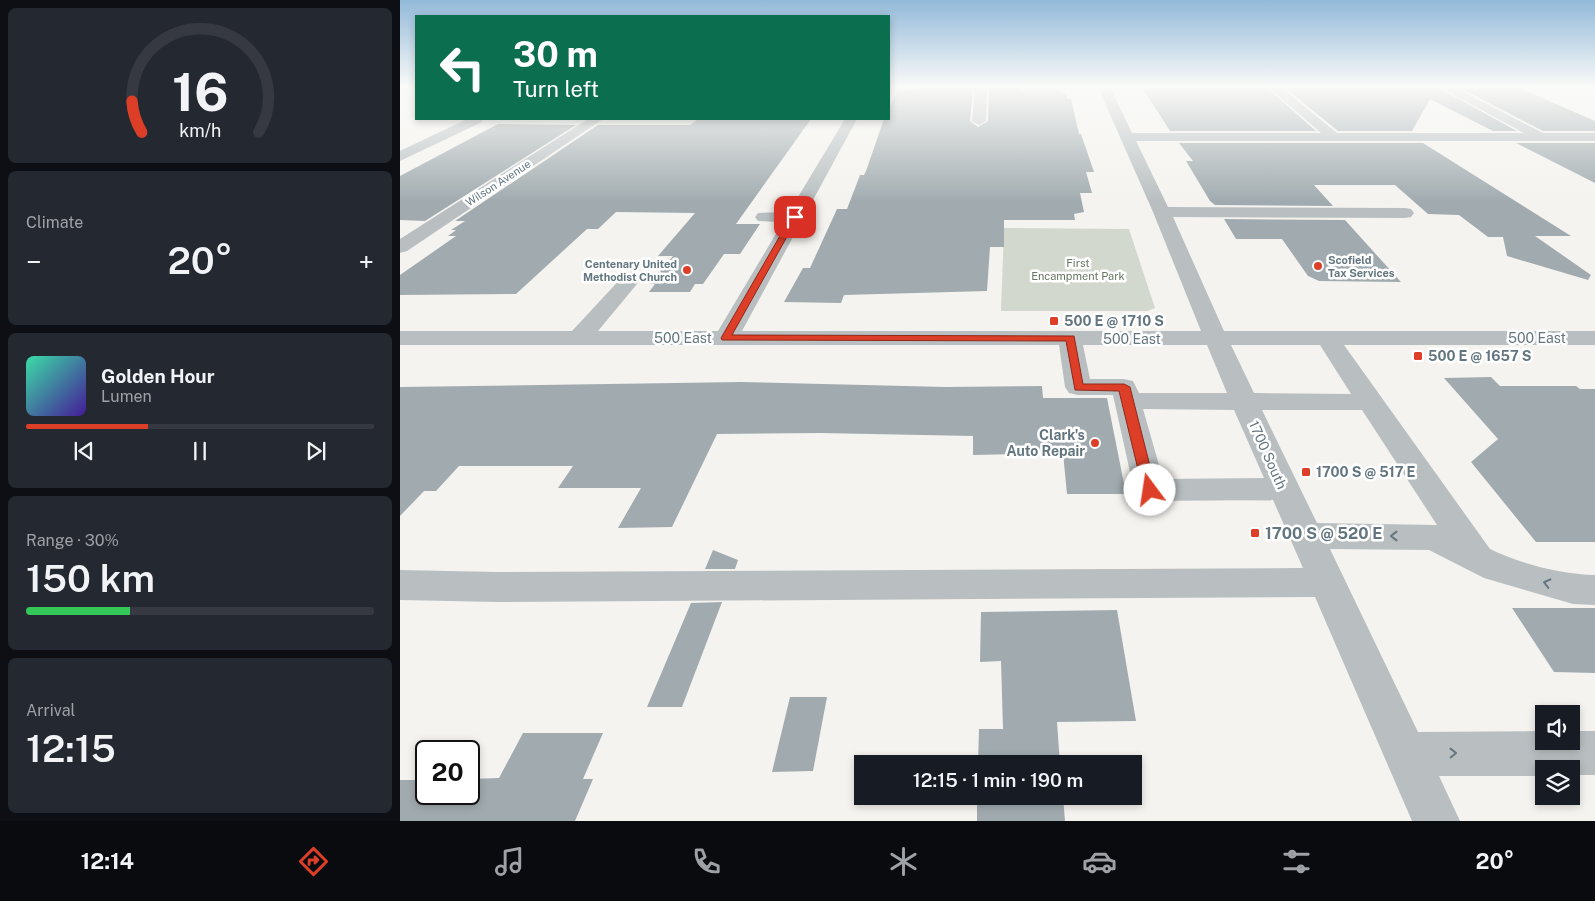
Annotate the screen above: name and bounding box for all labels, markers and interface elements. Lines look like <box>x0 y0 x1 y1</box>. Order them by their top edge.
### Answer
text: 30 m <box>513 34 598 75</box>
icon: left <box>430 35 495 100</box>
text: 16 <box>172 62 228 123</box>
text: Turn left <box>513 76 599 102</box>
text: km/h <box>179 120 221 141</box>
street label: Wilson Avenue <box>463 158 533 208</box>
pin <box>774 196 816 238</box>
icon: arrive <box>781 203 809 231</box>
text: Climate <box>26 213 83 232</box>
text: 20° <box>167 238 233 283</box>
text: − <box>26 245 42 278</box>
text: + <box>358 245 374 278</box>
place label: Scofield Tax Services <box>1328 254 1395 279</box>
park label: First Encampment Park <box>1031 257 1125 282</box>
place label: Centenary United Methodist Church <box>583 258 677 283</box>
marker: Scofield Tax Services <box>1312 260 1324 272</box>
marker: Centenary United Methodist Church <box>681 264 693 276</box>
place label: 500 E @ 1710 S <box>1064 313 1164 329</box>
marker: 500 E @ 1710 S <box>1048 315 1060 327</box>
street label: 500 East <box>654 330 712 346</box>
street label: 500 East <box>1508 330 1566 346</box>
street label: 500 East <box>1103 331 1161 347</box>
place label: 500 E @ 1657 S <box>1428 348 1532 364</box>
marker: 500 E @ 1657 S <box>1412 350 1424 362</box>
text: Golden Hour <box>101 365 215 387</box>
text: Lumen <box>101 387 152 406</box>
street label: 1700 South <box>1246 418 1290 492</box>
place label: Clark's Auto Repair <box>1006 427 1085 459</box>
icon: previous <box>70 437 98 465</box>
icon: pause <box>186 437 214 465</box>
icon: next <box>302 437 330 465</box>
marker: Clark's Auto Repair <box>1089 437 1101 449</box>
position arrow <box>1123 463 1175 515</box>
place label: 1700 S @ 517 E <box>1316 464 1416 480</box>
marker: 1700 S @ 517 E <box>1300 466 1312 478</box>
place label: 1700 S @ 520 E <box>1265 524 1382 543</box>
marker: 1700 S @ 520 E <box>1249 527 1261 539</box>
text: Range · 30% <box>26 531 119 550</box>
one-way arrow <box>1390 531 1398 541</box>
text: 150 km <box>26 556 155 601</box>
one-way arrow <box>1543 578 1552 589</box>
text: Arrival <box>26 701 75 720</box>
map controls <box>1535 705 1580 805</box>
button: sound <box>1535 705 1580 750</box>
text: 12:15 <box>26 726 116 771</box>
speed limit sign: 20 <box>415 740 480 805</box>
one-way arrow <box>1450 748 1458 758</box>
button: layers <box>1535 760 1580 805</box>
text: 12:15 · 1 min · 190 m <box>913 769 1083 791</box>
icon: directions <box>296 844 331 879</box>
icon: music <box>492 844 527 879</box>
icon: phone <box>689 844 724 879</box>
icon: climate <box>886 844 921 879</box>
icon: car <box>1082 844 1117 879</box>
icon: filters <box>1279 844 1314 879</box>
text: 12:14 <box>81 848 134 874</box>
text: 20° <box>1476 848 1514 874</box>

